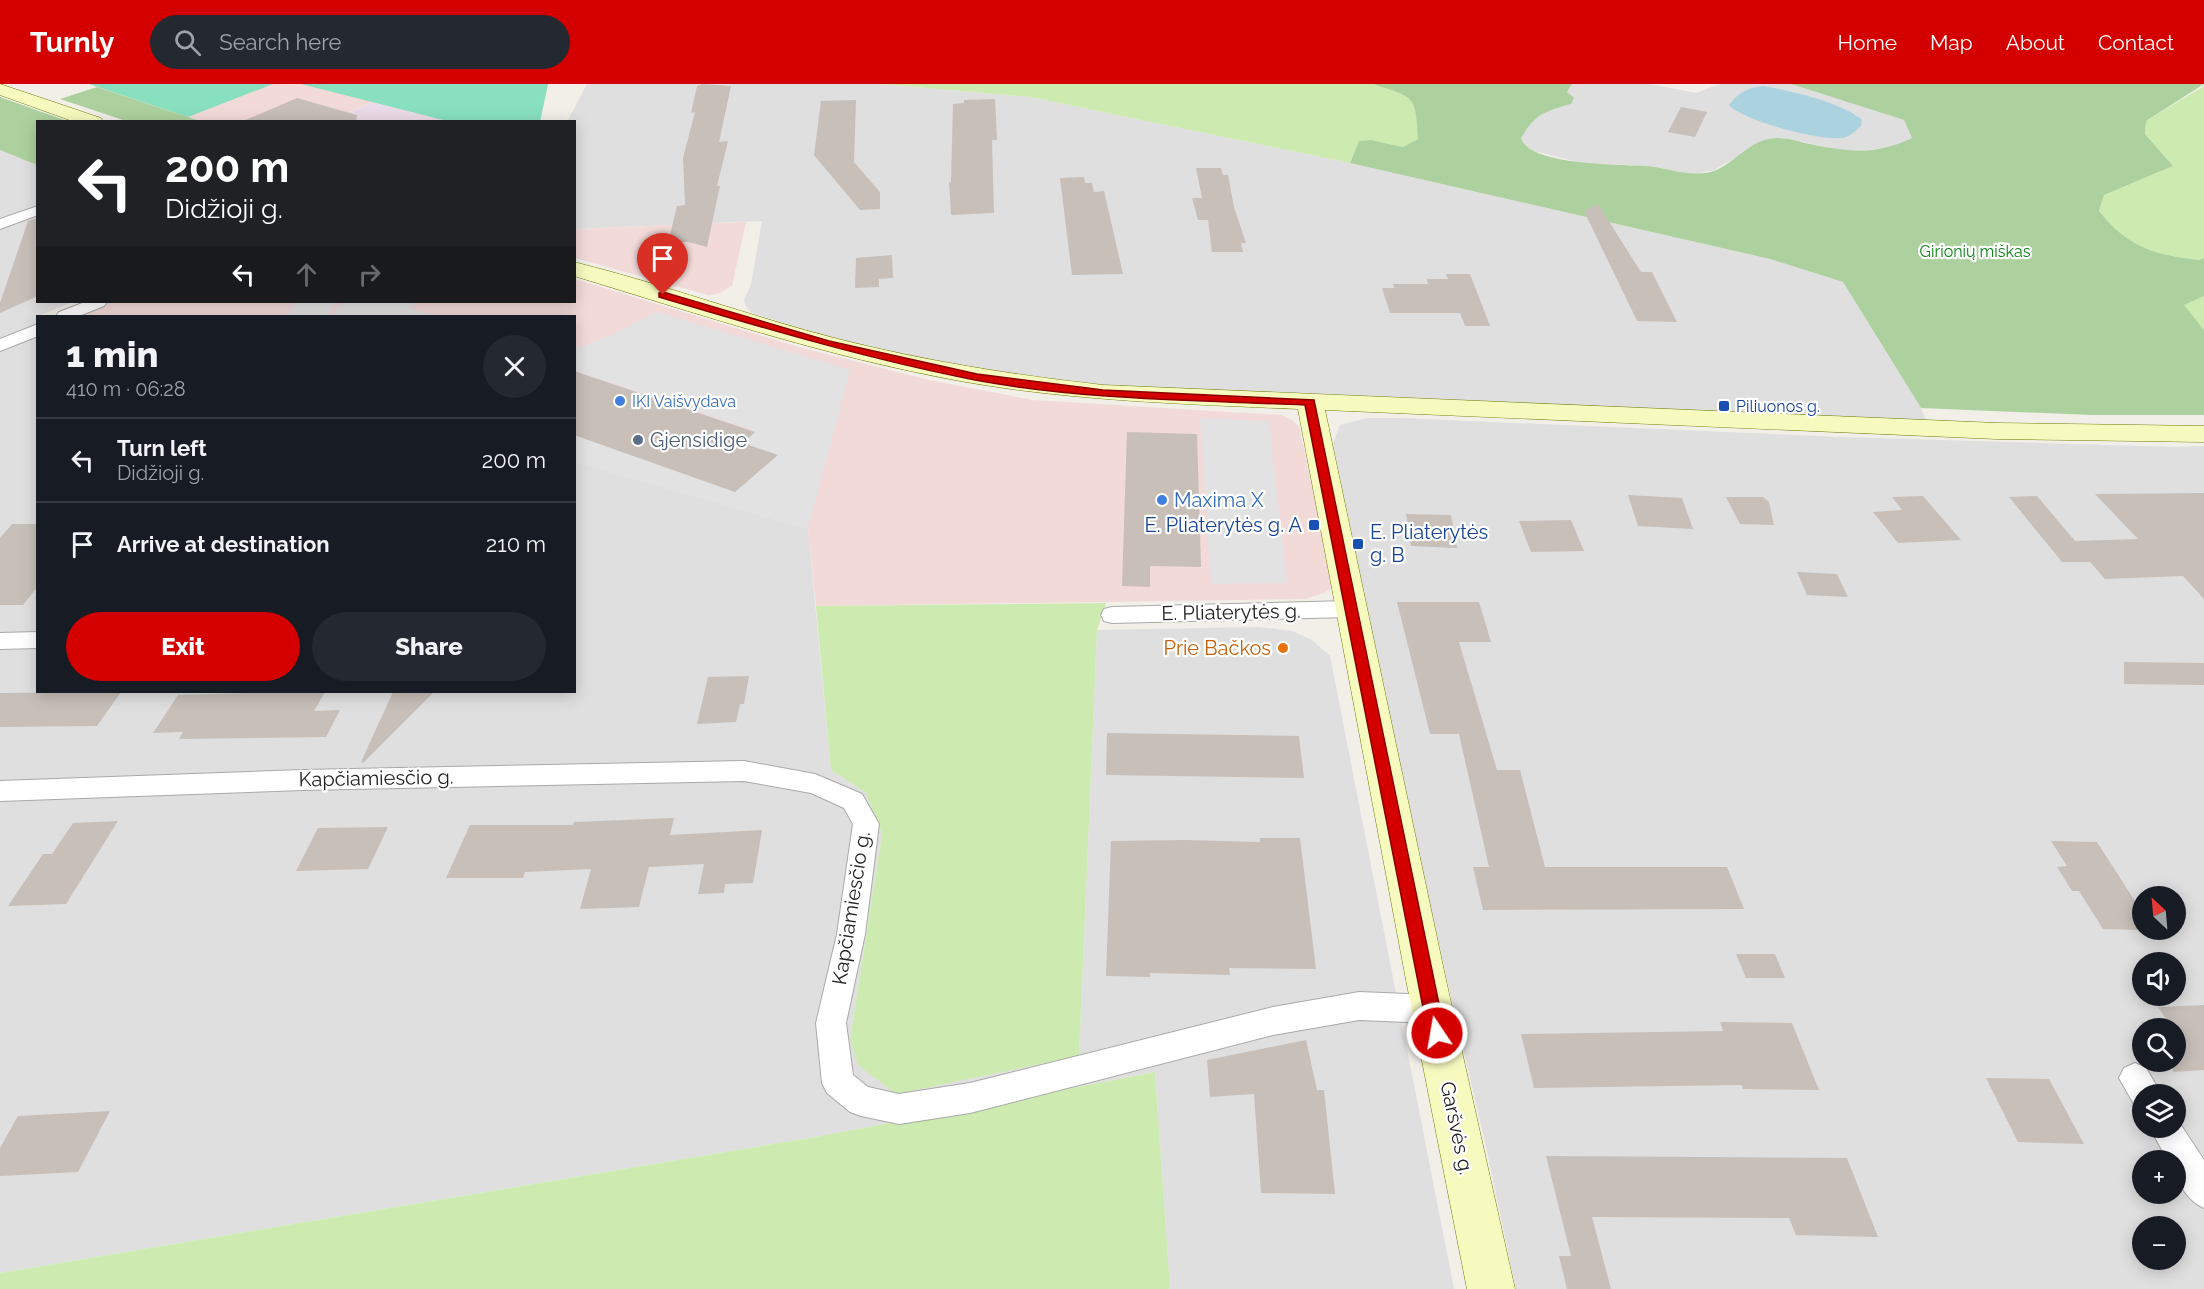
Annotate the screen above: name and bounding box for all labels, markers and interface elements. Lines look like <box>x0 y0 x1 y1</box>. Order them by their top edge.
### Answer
search box <box>150 15 570 69</box>
text: Turnly <box>30 26 114 59</box>
icon: search <box>171 26 204 59</box>
text: Search here <box>219 29 341 55</box>
text: Home <box>1838 30 1897 55</box>
text: Map <box>1930 30 1973 55</box>
text: About <box>2006 30 2065 55</box>
text: Contact <box>2098 30 2174 55</box>
text: 200 m <box>165 143 289 192</box>
icon: left <box>66 144 144 222</box>
text: Didžioji g. <box>165 193 283 224</box>
pin <box>637 233 688 295</box>
icon: arrive <box>646 242 679 275</box>
park label: Girionių miškas <box>1920 242 2031 261</box>
icon: left <box>227 258 260 291</box>
icon: ahead <box>290 258 323 291</box>
icon: right <box>353 258 386 291</box>
text: 1 min <box>66 333 158 375</box>
button: close <box>483 335 546 398</box>
text: 410 m · 06:28 <box>66 377 186 401</box>
place label: IKI Vaišvydava <box>632 392 736 411</box>
marker: IKI Vaišvydava <box>613 394 627 408</box>
place label: Piliuonos g. <box>1736 397 1820 416</box>
marker: Piliuonos g. <box>1717 399 1731 413</box>
place label: Gjensidige <box>650 428 747 452</box>
marker: Gjensidige <box>631 433 645 447</box>
text: Turn left <box>117 435 207 461</box>
icon: left <box>66 444 99 477</box>
text: 200 m <box>482 447 546 473</box>
text: Didžioji g. <box>117 461 204 485</box>
place label: Maxima X <box>1174 488 1264 512</box>
marker: Maxima X <box>1155 493 1169 507</box>
place label: E. Pliaterytės g. A <box>1145 513 1302 537</box>
marker: E. Pliaterytės g. A <box>1307 518 1321 532</box>
place label: E. Pliaterytės g. B <box>1370 520 1488 567</box>
icon: arrive <box>66 528 99 561</box>
text: Arrive at destination <box>117 531 330 557</box>
text: 210 m <box>486 531 546 557</box>
marker: E. Pliaterytės g. B <box>1351 537 1365 551</box>
street label: E. Pliaterytės g. <box>1161 599 1301 625</box>
button: Exit <box>66 612 300 681</box>
button: Share <box>312 612 546 681</box>
place label: Prie Bačkos <box>1164 636 1271 660</box>
marker: Prie Bačkos <box>1276 641 1290 655</box>
street label: Kapčiamiesčio g. <box>298 765 454 791</box>
street label: Kapčiamiesčio g. <box>827 830 875 986</box>
north arrow <box>2132 886 2186 940</box>
map controls <box>2132 886 2186 1270</box>
button: sound <box>2132 952 2186 1006</box>
position arrow <box>1405 1001 1469 1065</box>
button: search <box>2132 1018 2186 1072</box>
street label: Garšvės g. <box>1435 1079 1479 1177</box>
button: layers <box>2132 1084 2186 1138</box>
button: + <box>2132 1150 2186 1204</box>
button: − <box>2132 1216 2186 1270</box>

